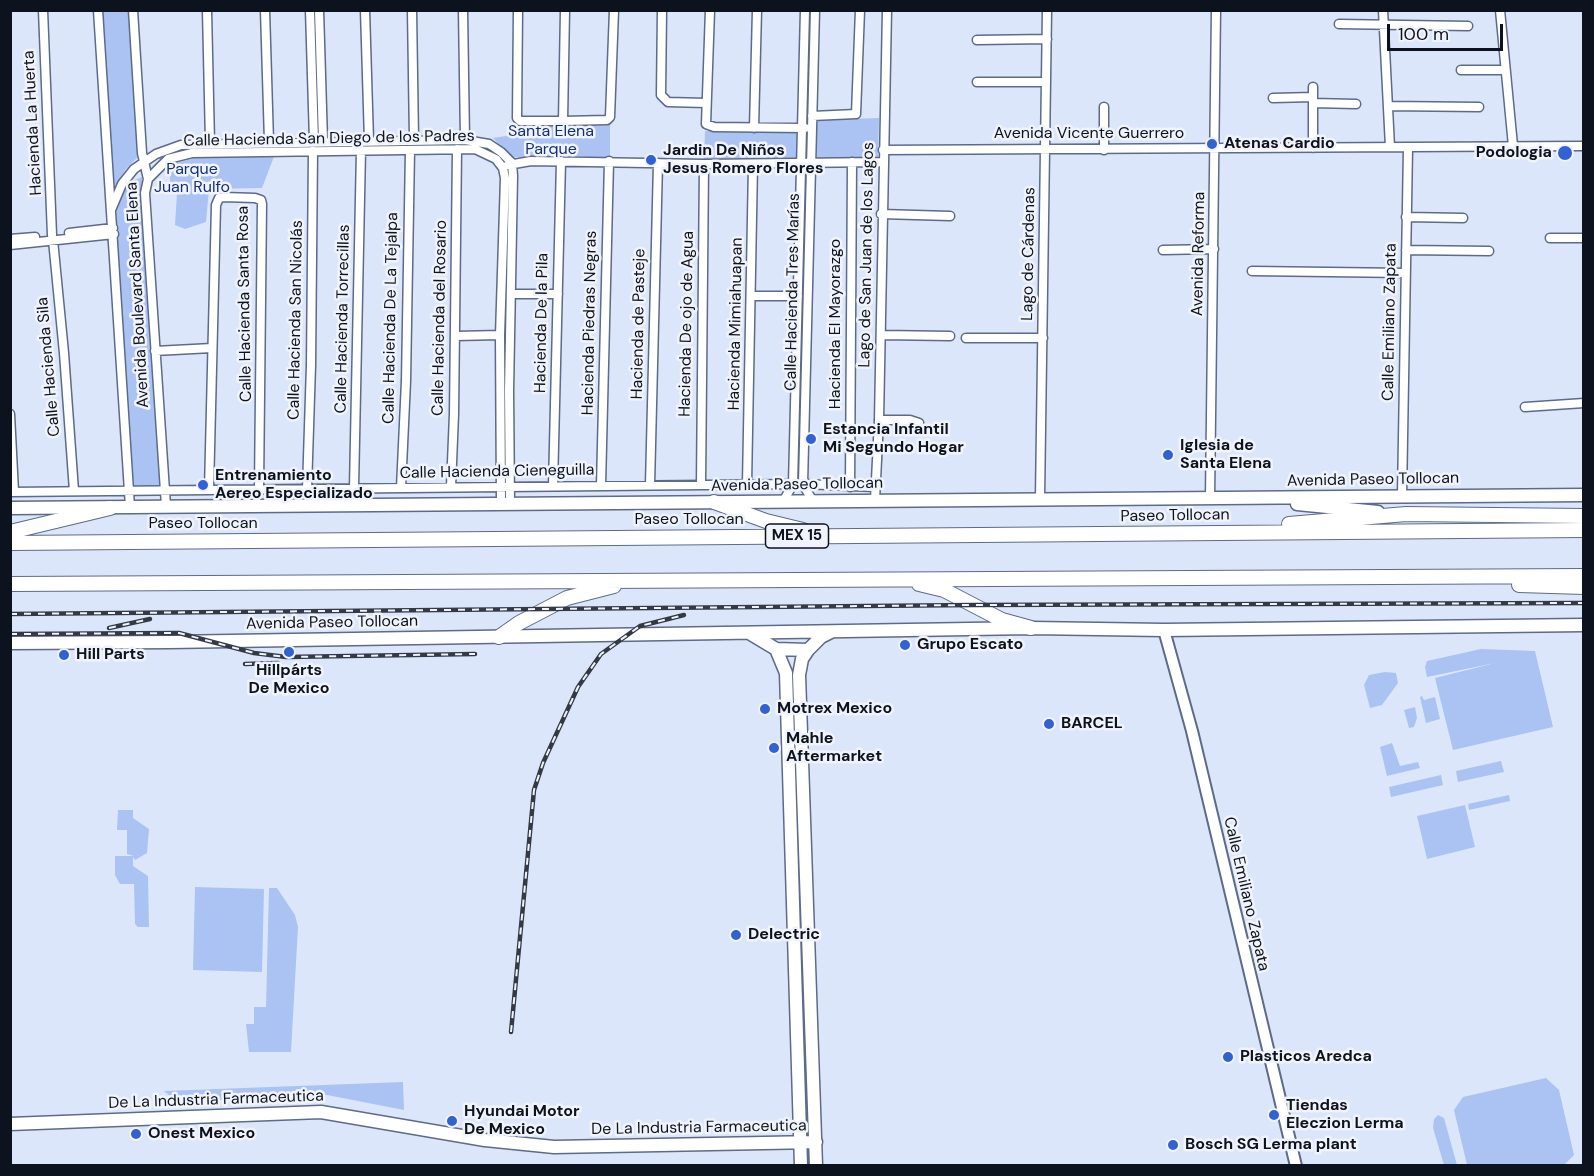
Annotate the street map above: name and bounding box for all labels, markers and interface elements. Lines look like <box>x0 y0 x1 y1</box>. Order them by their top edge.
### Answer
scale bar <box>1390 12 1506 50</box>
text: 100 m <box>1398 22 1449 46</box>
street label: Hacienda La Huerta <box>20 50 46 196</box>
park label: Santa Elena Parque <box>508 122 594 160</box>
street label: Avenida Vicente Guerrero <box>994 124 1184 144</box>
street label: Calle Hacienda San Diego de los Padres <box>183 127 475 151</box>
place label: Atenas Cardio <box>1224 134 1335 154</box>
marker: Atenas Cardio <box>1205 137 1219 151</box>
place label: Jardin De Niños Jesus Romero Flores <box>663 141 823 179</box>
street label: Lago de San Juan de los Lagos <box>855 142 879 368</box>
place label: Podologia <box>1476 143 1552 163</box>
marker: Podologia <box>1556 144 1574 162</box>
marker: Jardin De Niños Jesus Romero Flores <box>644 153 658 167</box>
park label: Parque Juan Rulfo <box>154 160 230 198</box>
street label: Avenida Boulevard Santa Elena <box>122 182 154 408</box>
street label: Lago de Cárdenas <box>1018 187 1040 321</box>
street label: Avenida Reforma <box>1188 192 1210 316</box>
street label: Calle Hacienda Tres Marías <box>782 193 804 391</box>
street label: Calle Hacienda Santa Rosa <box>234 206 256 402</box>
street label: Calle Hacienda De La Tejalpa <box>380 212 402 424</box>
street label: Calle Hacienda San Nicolás <box>285 220 307 420</box>
street label: Calle Hacienda del Rosario <box>429 220 451 416</box>
street label: Calle Hacienda Torrecillas <box>332 224 354 414</box>
street label: Hacienda Piedras Negras <box>579 231 601 415</box>
street label: Hacienda De ojo de Agua <box>676 231 698 417</box>
street label: Hacienda Mimiahuapan <box>725 237 747 411</box>
street label: Hacienda El Mayorazgo <box>826 239 846 409</box>
street label: Calle Emiliano Zapata <box>1379 243 1401 401</box>
street label: Hacienda de Pasteje <box>628 249 650 399</box>
street label: Hacienda De la Pila <box>531 253 553 393</box>
street label: Calle Hacienda Sila <box>33 296 65 438</box>
place label: Estancia Infantil Mi Segundo Hogar <box>823 420 964 458</box>
marker: Estancia Infantil Mi Segundo Hogar <box>804 432 818 446</box>
place label: Iglesia de Santa Elena <box>1180 436 1271 474</box>
marker: Iglesia de Santa Elena <box>1161 448 1175 462</box>
street label: Calle Hacienda Cieneguilla <box>399 461 595 483</box>
place label: Entrenamiento Aereo Especializado <box>215 466 373 504</box>
street label: Avenida Paseo Tollocan <box>1287 469 1459 491</box>
street label: Avenida Paseo Tollocan <box>711 474 883 496</box>
marker: Entrenamiento Aereo Especializado <box>196 478 210 492</box>
street label: Paseo Tollocan <box>1120 505 1230 527</box>
street label: Paseo Tollocan <box>634 510 744 530</box>
street label: Paseo Tollocan <box>148 514 258 534</box>
road number: MEX 15 <box>766 524 828 548</box>
street label: Avenida Paseo Tollocan <box>246 612 418 634</box>
place label: Grupo Escato <box>917 635 1023 655</box>
marker: Grupo Escato <box>898 638 912 652</box>
place label: Hill Parts <box>76 645 145 665</box>
marker: Hillpárts De Mexico <box>282 645 296 659</box>
marker: Hill Parts <box>57 648 71 662</box>
place label: Hillpárts De Mexico <box>249 661 329 699</box>
place label: Motrex Mexico <box>777 699 892 719</box>
marker: Motrex Mexico <box>758 702 772 716</box>
place label: BARCEL <box>1061 714 1123 734</box>
marker: BARCEL <box>1042 717 1056 731</box>
place label: Mahle Aftermarket <box>786 729 882 767</box>
marker: Mahle Aftermarket <box>767 741 781 755</box>
street label: Calle Emiliano Zapata <box>1219 815 1273 973</box>
place label: Delectric <box>748 925 820 945</box>
marker: Delectric <box>729 928 743 942</box>
place label: Plasticos Aredca <box>1240 1047 1372 1067</box>
marker: Plasticos Aredca <box>1221 1050 1235 1064</box>
street label: De La Industria Farmaceutica <box>108 1087 324 1113</box>
place label: Tiendas Eleczion Lerma <box>1286 1096 1404 1134</box>
place label: Hyundai Motor De Mexico <box>464 1102 579 1140</box>
marker: Tiendas Eleczion Lerma <box>1267 1108 1281 1122</box>
marker: Hyundai Motor De Mexico <box>445 1114 459 1128</box>
street label: De La Industria Farmaceutica <box>591 1117 807 1139</box>
place label: Onest Mexico <box>148 1124 255 1144</box>
marker: Onest Mexico <box>129 1127 143 1141</box>
place label: Bosch SG Lerma plant <box>1185 1135 1357 1155</box>
marker: Bosch SG Lerma plant <box>1166 1138 1180 1152</box>

